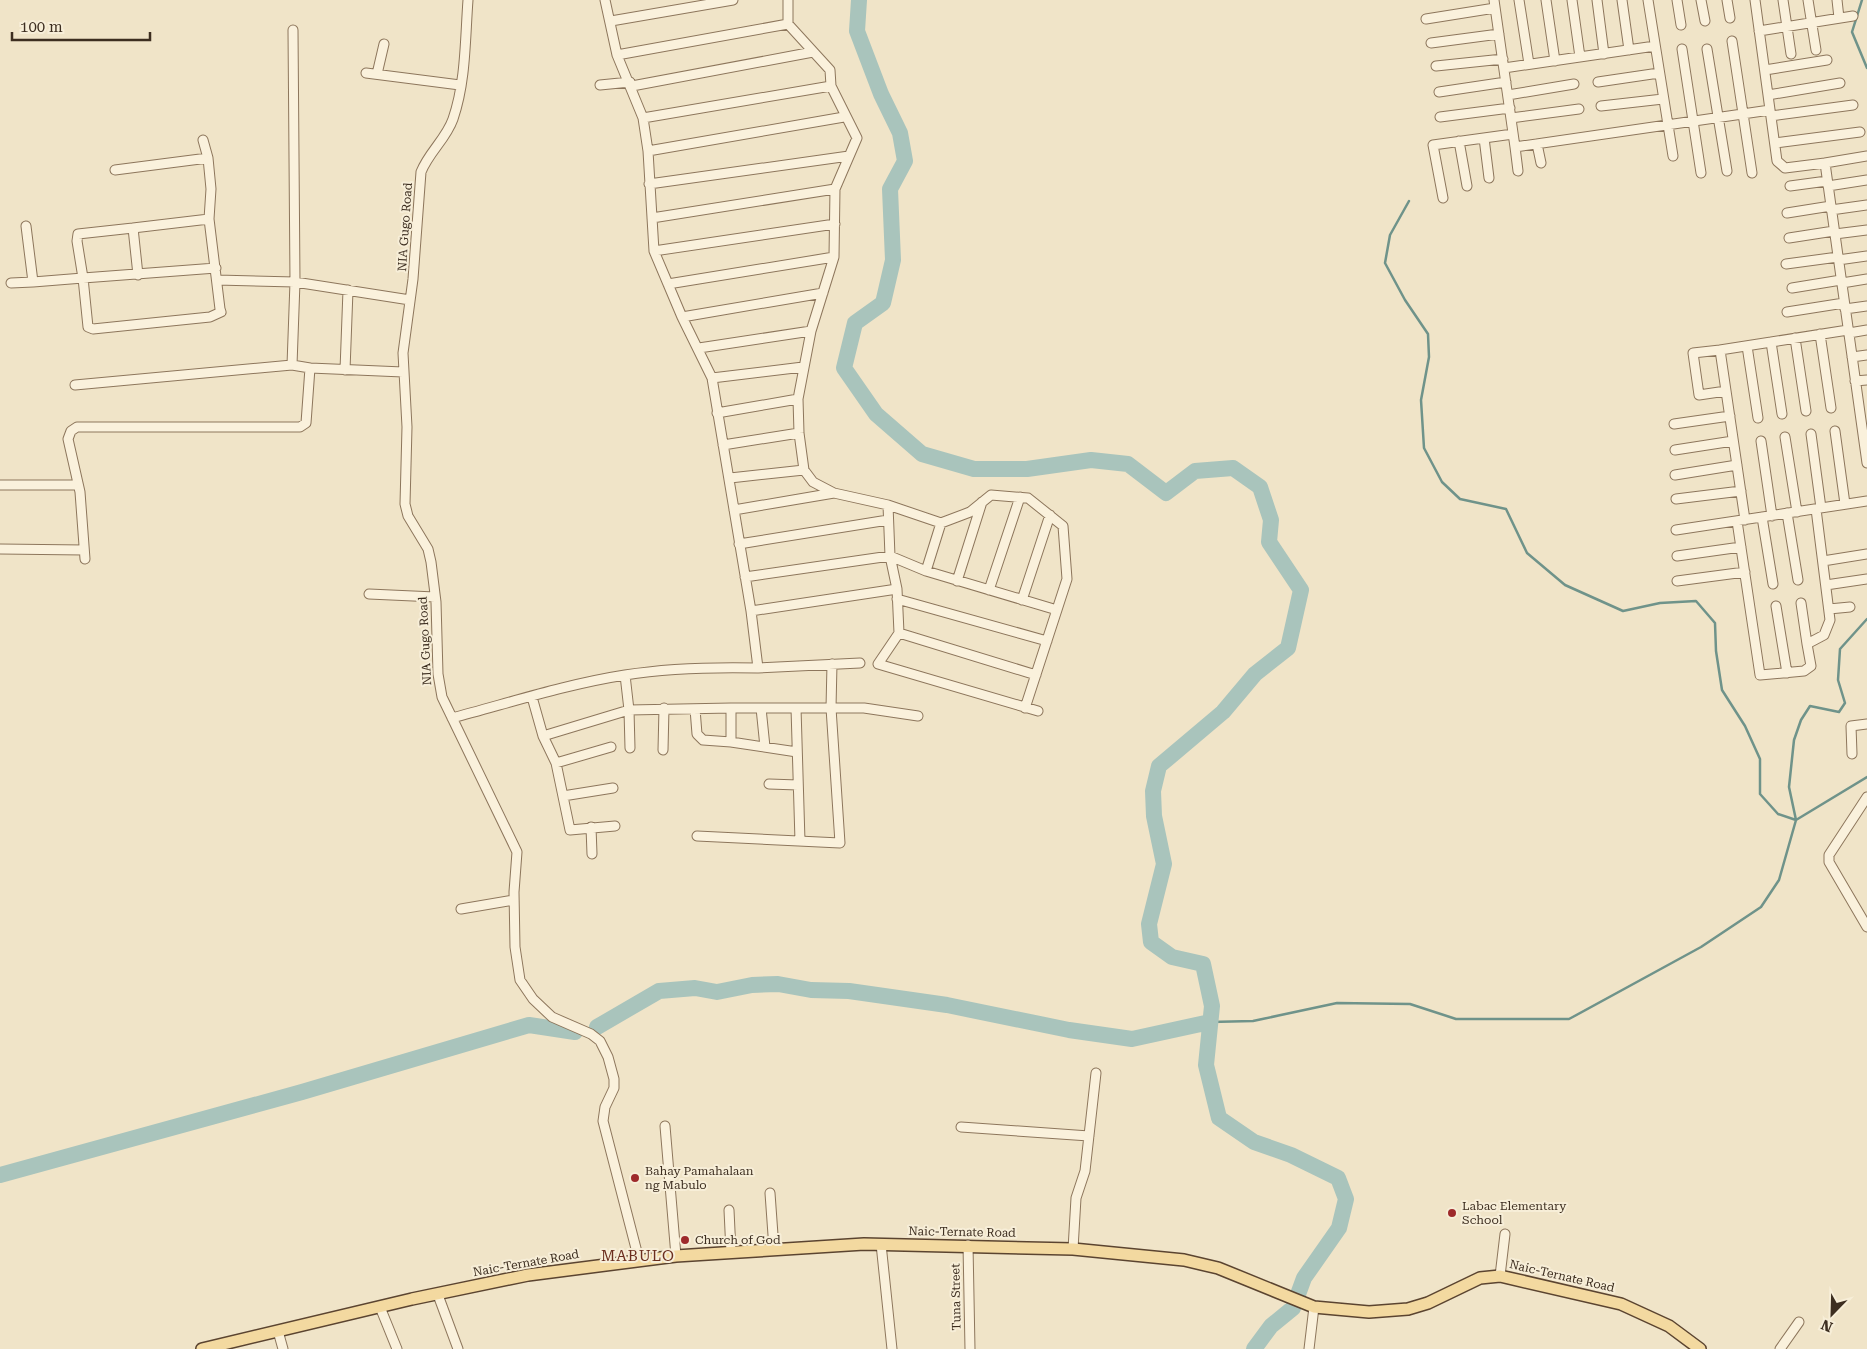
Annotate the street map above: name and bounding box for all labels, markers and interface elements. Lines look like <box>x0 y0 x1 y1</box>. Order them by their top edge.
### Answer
scale bar <box>12 10 150 42</box>
text: 100 m <box>20 18 63 36</box>
street label: NIA Gugo Road <box>395 182 415 272</box>
street label: NIA Gugo Road <box>416 596 434 686</box>
place label: Bahay Pamahalaan ng Mabulo <box>645 1164 754 1192</box>
marker: Bahay Pamahalaan ng Mabulo <box>629 1172 641 1184</box>
place label: Labac Elementary School <box>1462 1199 1567 1227</box>
marker: Labac Elementary School <box>1446 1207 1458 1219</box>
street label: Naic-Ternate Road <box>908 1224 1016 1240</box>
place label: Church of God <box>695 1233 781 1247</box>
marker: Church of God <box>679 1234 691 1246</box>
street label: Naic-Ternate Road <box>472 1247 581 1279</box>
district label: MABULO <box>601 1247 675 1265</box>
street label: Naic-Ternate Road <box>1508 1257 1616 1295</box>
street label: Tuna Street <box>948 1263 964 1331</box>
north arrow <box>1807 1289 1857 1339</box>
text: N <box>1819 1316 1835 1335</box>

